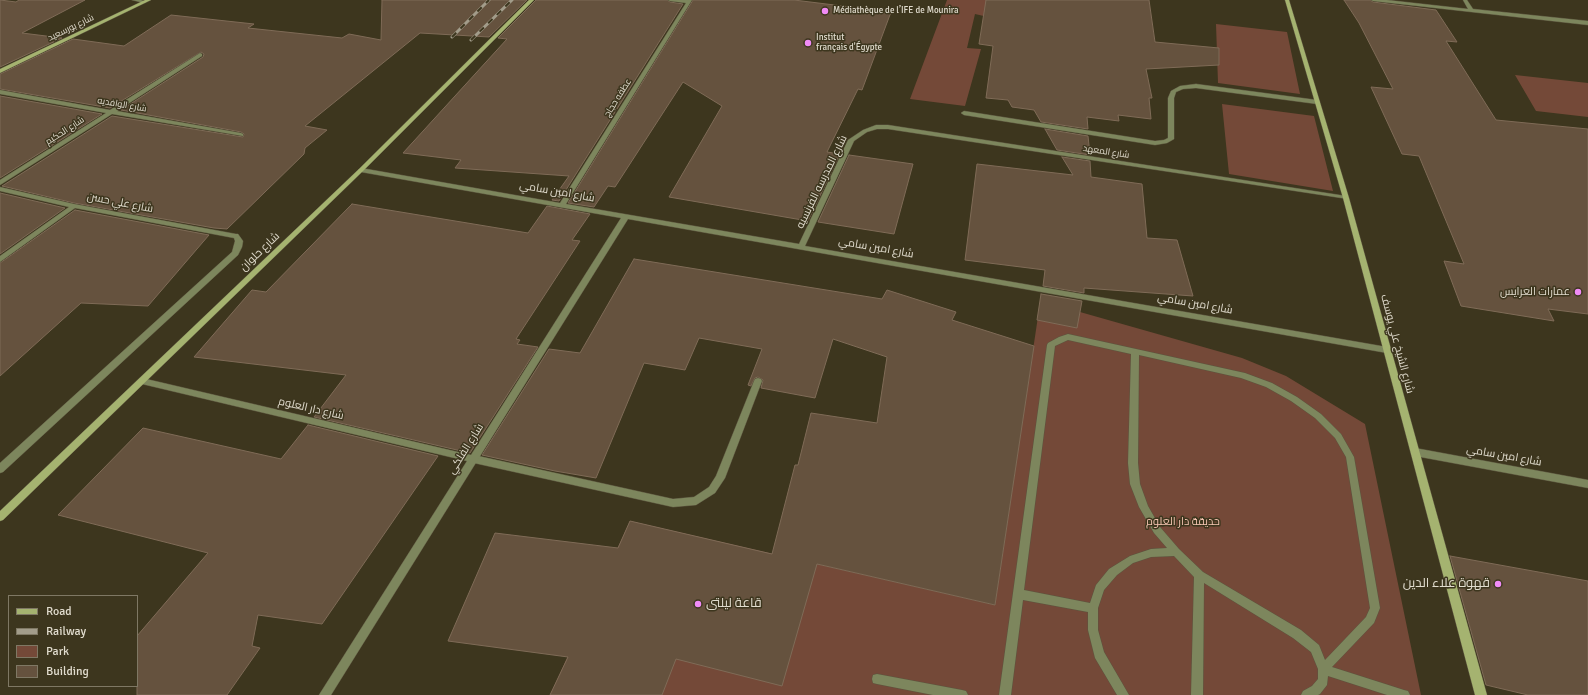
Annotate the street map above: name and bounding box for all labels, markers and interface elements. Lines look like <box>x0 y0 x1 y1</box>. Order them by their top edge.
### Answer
marker: Médiathèque de l’IFE de Mounira <box>820 6 830 16</box>
place label: Médiathèque de l’IFE de Mounira <box>833 6 959 16</box>
street label: شارع بورسعيد <box>46 12 96 44</box>
place label: Institut français d'Égypte <box>816 33 882 54</box>
marker: Institut français d'Égypte <box>803 38 813 48</box>
street label: عطفه حجاج <box>602 77 634 119</box>
street label: شارع الوافديه <box>97 95 147 115</box>
street label: شارع الحكيم <box>44 114 86 148</box>
street label: شارع المدرسه الفرنسيه <box>794 133 850 231</box>
street label: شارع المعهد <box>1082 143 1130 161</box>
street label: شارع امين سامي <box>518 179 596 205</box>
street label: شارع علي حسن <box>86 190 154 216</box>
street label: شارع حلوان <box>237 230 283 274</box>
street label: شارع امين سامي <box>837 235 915 261</box>
place label: عمارات العرايس <box>1500 285 1570 299</box>
marker: عمارات العرايس <box>1573 287 1583 297</box>
street label: شارع امين سامي <box>1156 291 1234 317</box>
street label: شارع الشيخ علي يوسف <box>1377 293 1417 395</box>
street label: شارع دار العلوم <box>277 395 345 423</box>
street label: شارع الفلكي <box>445 421 487 477</box>
street label: شارع امين سامي <box>1465 443 1543 469</box>
park label: حديقة دار العلوم <box>1146 515 1220 529</box>
place label: قهوة علاء الدين <box>1403 576 1490 592</box>
marker: قهوة علاء الدين <box>1493 579 1503 589</box>
legend <box>8 595 138 687</box>
place label: قاعة ليلتى <box>706 596 762 612</box>
marker: قاعة ليلتى <box>693 599 703 609</box>
text: Road <box>46 604 72 619</box>
text: Railway <box>46 624 86 639</box>
text: Park <box>46 644 69 659</box>
text: Building <box>46 664 89 679</box>

